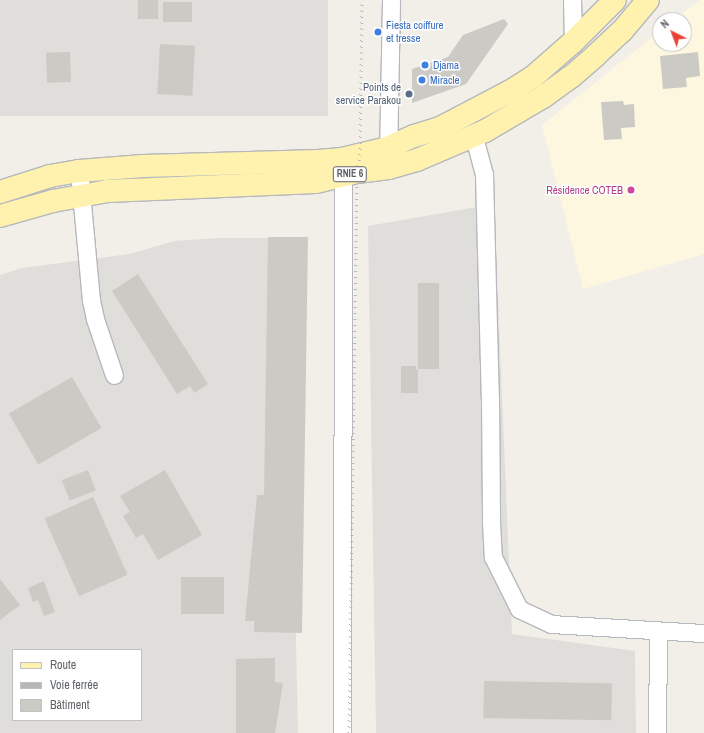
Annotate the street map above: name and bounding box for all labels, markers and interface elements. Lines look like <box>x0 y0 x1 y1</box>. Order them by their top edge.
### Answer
north arrow <box>652 12 692 52</box>
text: N <box>658 16 672 31</box>
place label: Fiesta coiffure et tresse <box>386 19 444 45</box>
marker: Fiesta coiffure et tresse <box>373 27 383 37</box>
place label: Djama <box>433 58 459 72</box>
marker: Djama <box>420 60 430 70</box>
place label: Miracle <box>430 73 460 87</box>
marker: Miracle <box>417 75 427 85</box>
place label: Points de service Parakou <box>336 81 401 107</box>
marker: Points de service Parakou <box>404 89 414 99</box>
road number: RNIE 6 <box>332 166 368 182</box>
place label: Résidence COTEB <box>546 183 623 197</box>
marker: Résidence COTEB <box>626 185 636 195</box>
legend <box>12 649 142 721</box>
text: Route <box>50 657 76 673</box>
text: Voie ferrée <box>50 677 98 693</box>
text: Bâtiment <box>50 697 89 713</box>

